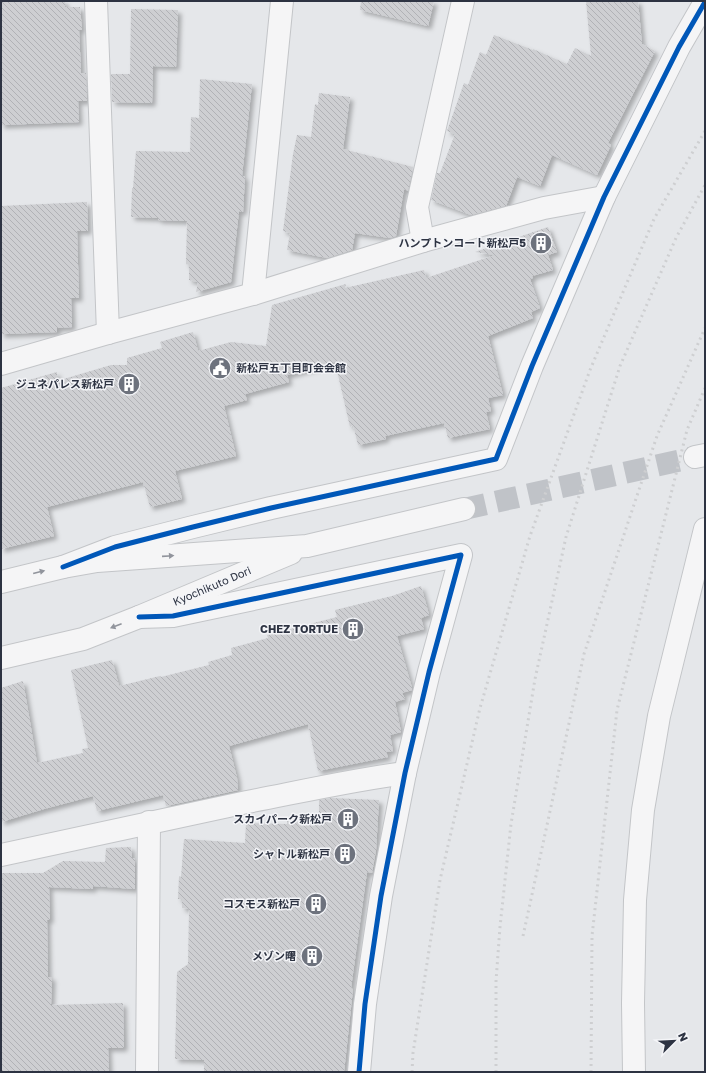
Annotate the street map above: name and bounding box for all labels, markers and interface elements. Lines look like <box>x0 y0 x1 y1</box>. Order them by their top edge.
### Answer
building icon: ハンプトンコート新松戸5 <box>528 230 554 256</box>
place label: ハンプトンコート新松戸5 <box>399 236 526 249</box>
public building icon: 新松戸五丁目町会会館 <box>207 355 233 381</box>
place label: 新松戸五丁目町会会館 <box>236 361 346 374</box>
building icon: ジュネパレス新松戸 <box>116 371 142 397</box>
place label: ジュネパレス新松戸 <box>16 377 114 390</box>
one-way arrow <box>162 552 174 559</box>
street label: Kyochikuto Dori <box>171 563 253 608</box>
one-way arrow <box>33 569 45 575</box>
building icon: CHEZ TORTUE <box>340 616 366 642</box>
place label: CHEZ TORTUE <box>260 622 338 635</box>
one-way arrow <box>110 624 122 630</box>
building icon: スカイパーク新松戸 <box>335 806 361 832</box>
place label: スカイパーク新松戸 <box>233 812 332 825</box>
building icon: シャトル新松戸 <box>332 841 358 867</box>
place label: シャトル新松戸 <box>253 847 330 860</box>
building icon: コスモス新松戸 <box>303 891 329 917</box>
place label: コスモス新松戸 <box>223 897 300 910</box>
building icon: メゾン曙 <box>299 943 325 969</box>
place label: メゾン曙 <box>252 949 296 962</box>
north arrow <box>654 1021 694 1061</box>
text: N <box>676 1030 691 1043</box>

